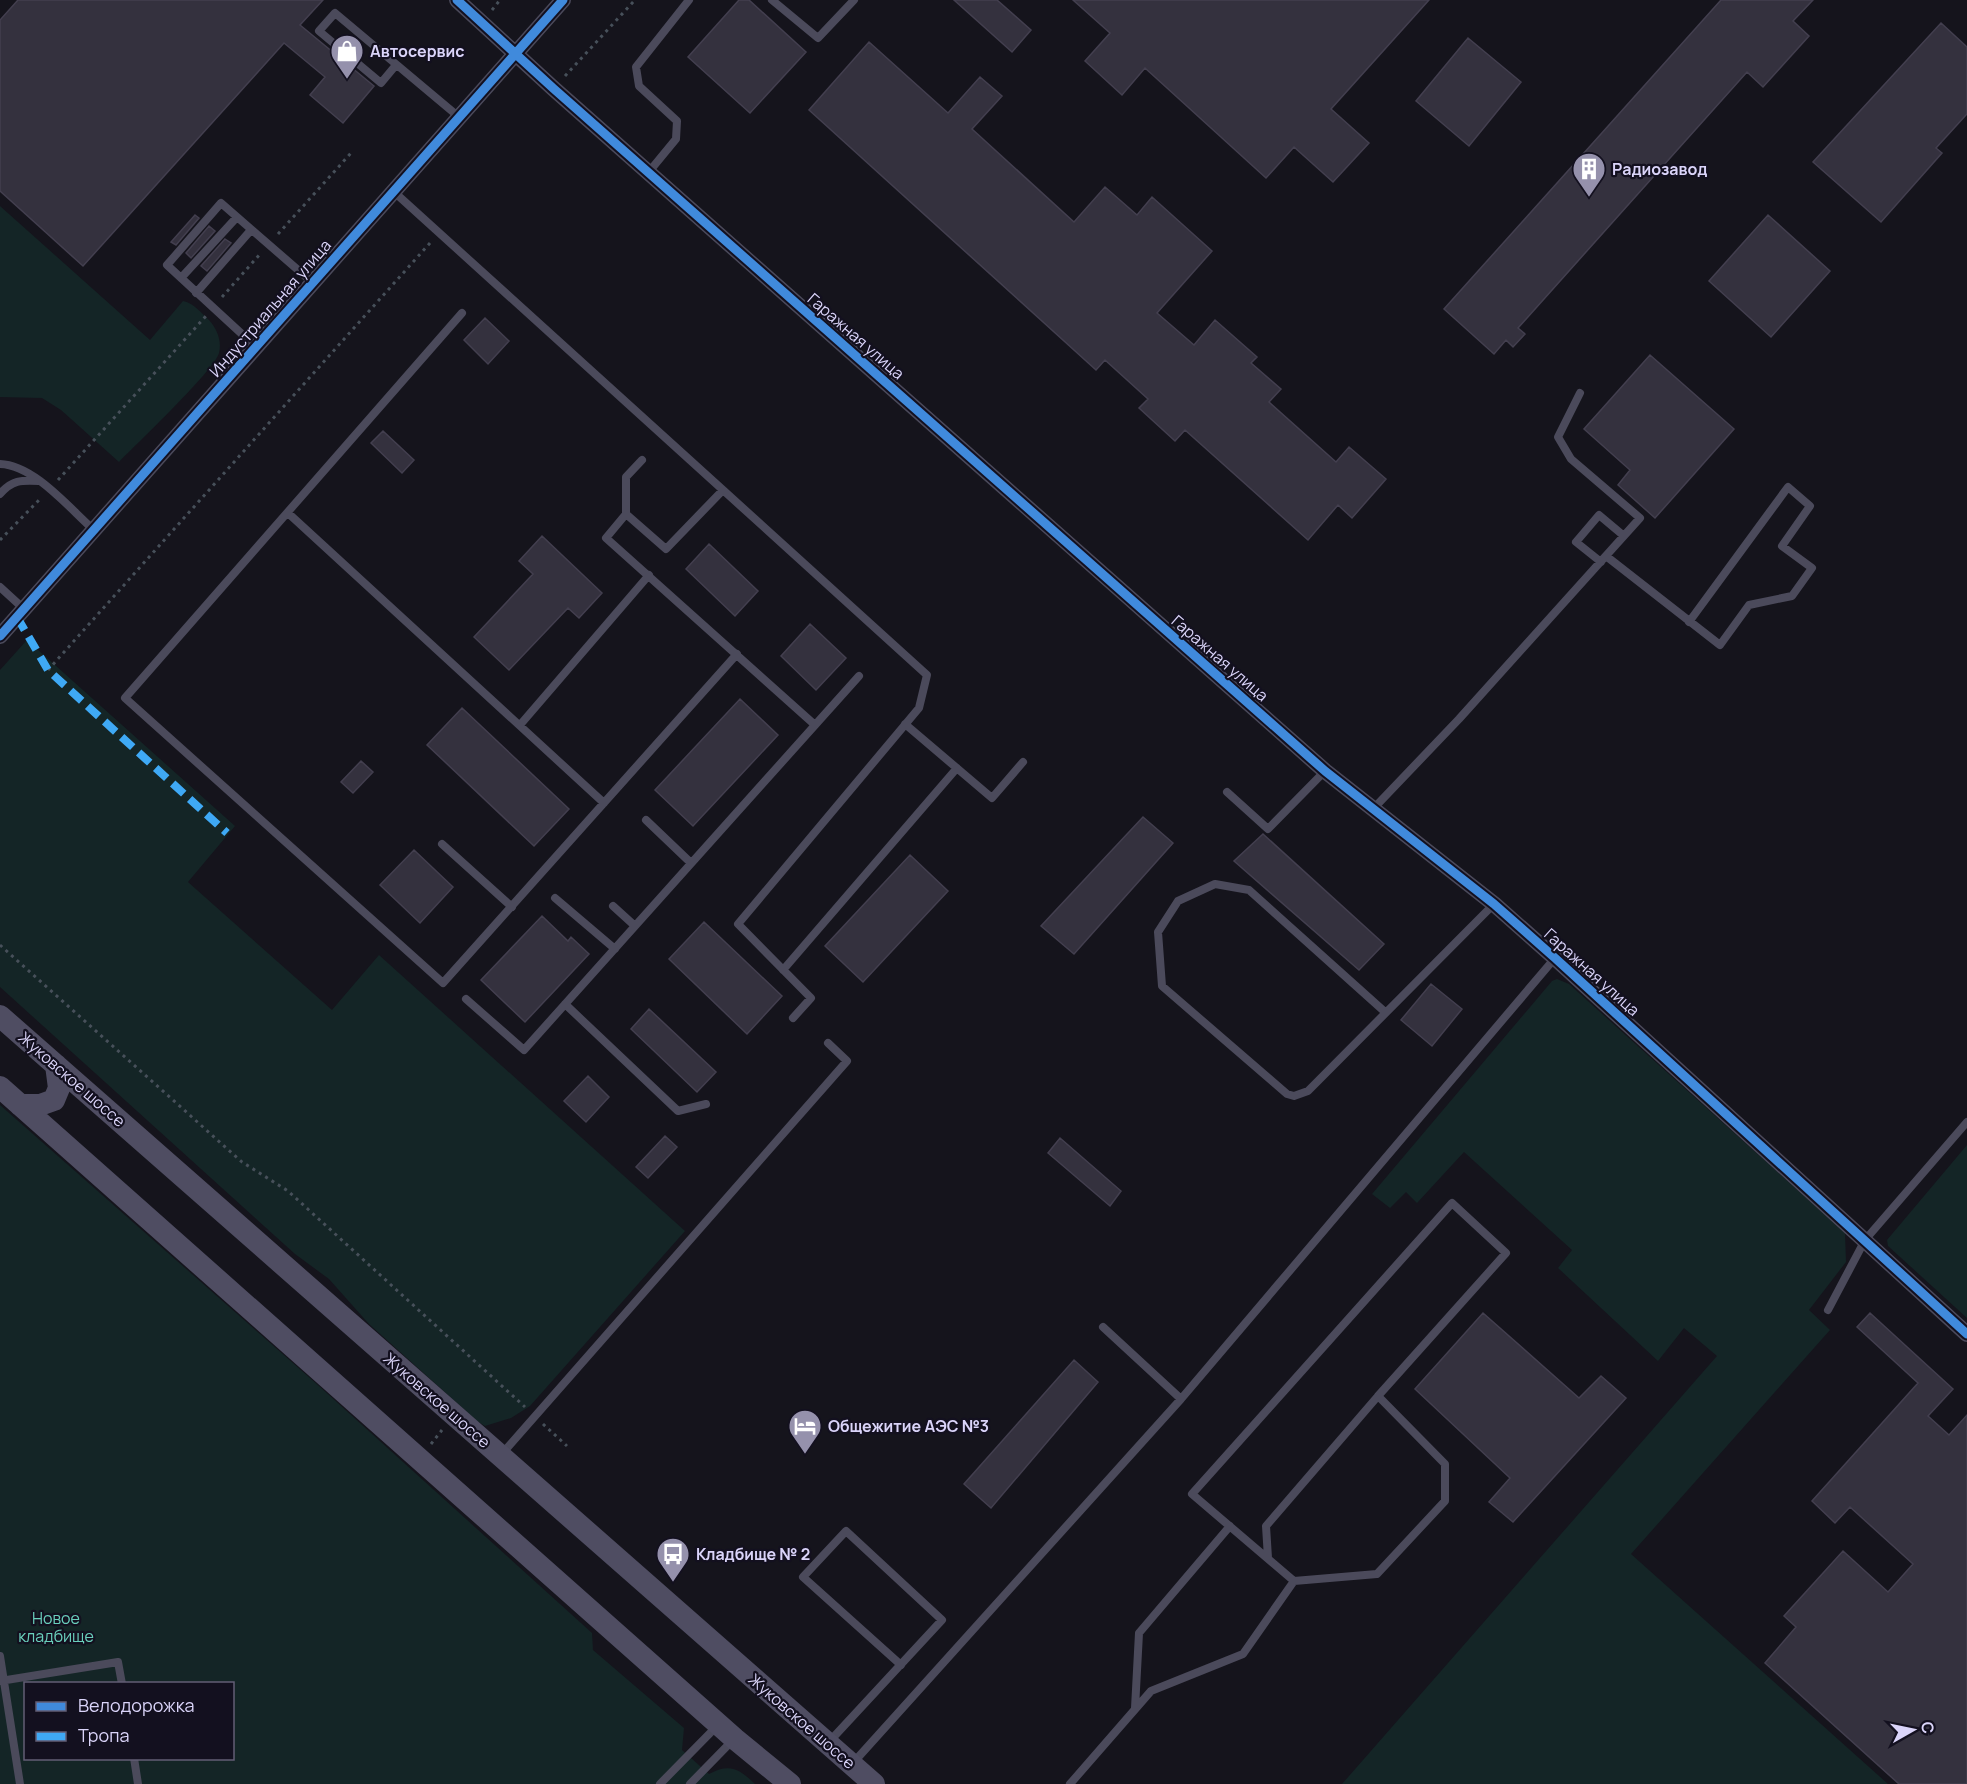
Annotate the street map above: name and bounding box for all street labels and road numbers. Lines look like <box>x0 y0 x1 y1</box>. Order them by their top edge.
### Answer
street label: Индустриальная улица <box>204 235 336 381</box>
street label: Гаражная улица <box>803 288 909 384</box>
street label: Гаражная улица <box>1167 610 1273 706</box>
street label: Гаражная улица <box>1540 923 1644 1021</box>
street label: Жуковское шоссе <box>14 1026 130 1132</box>
street label: Жуковское шоссе <box>379 1347 495 1453</box>
street label: Жуковское шоссе <box>744 1668 860 1774</box>

